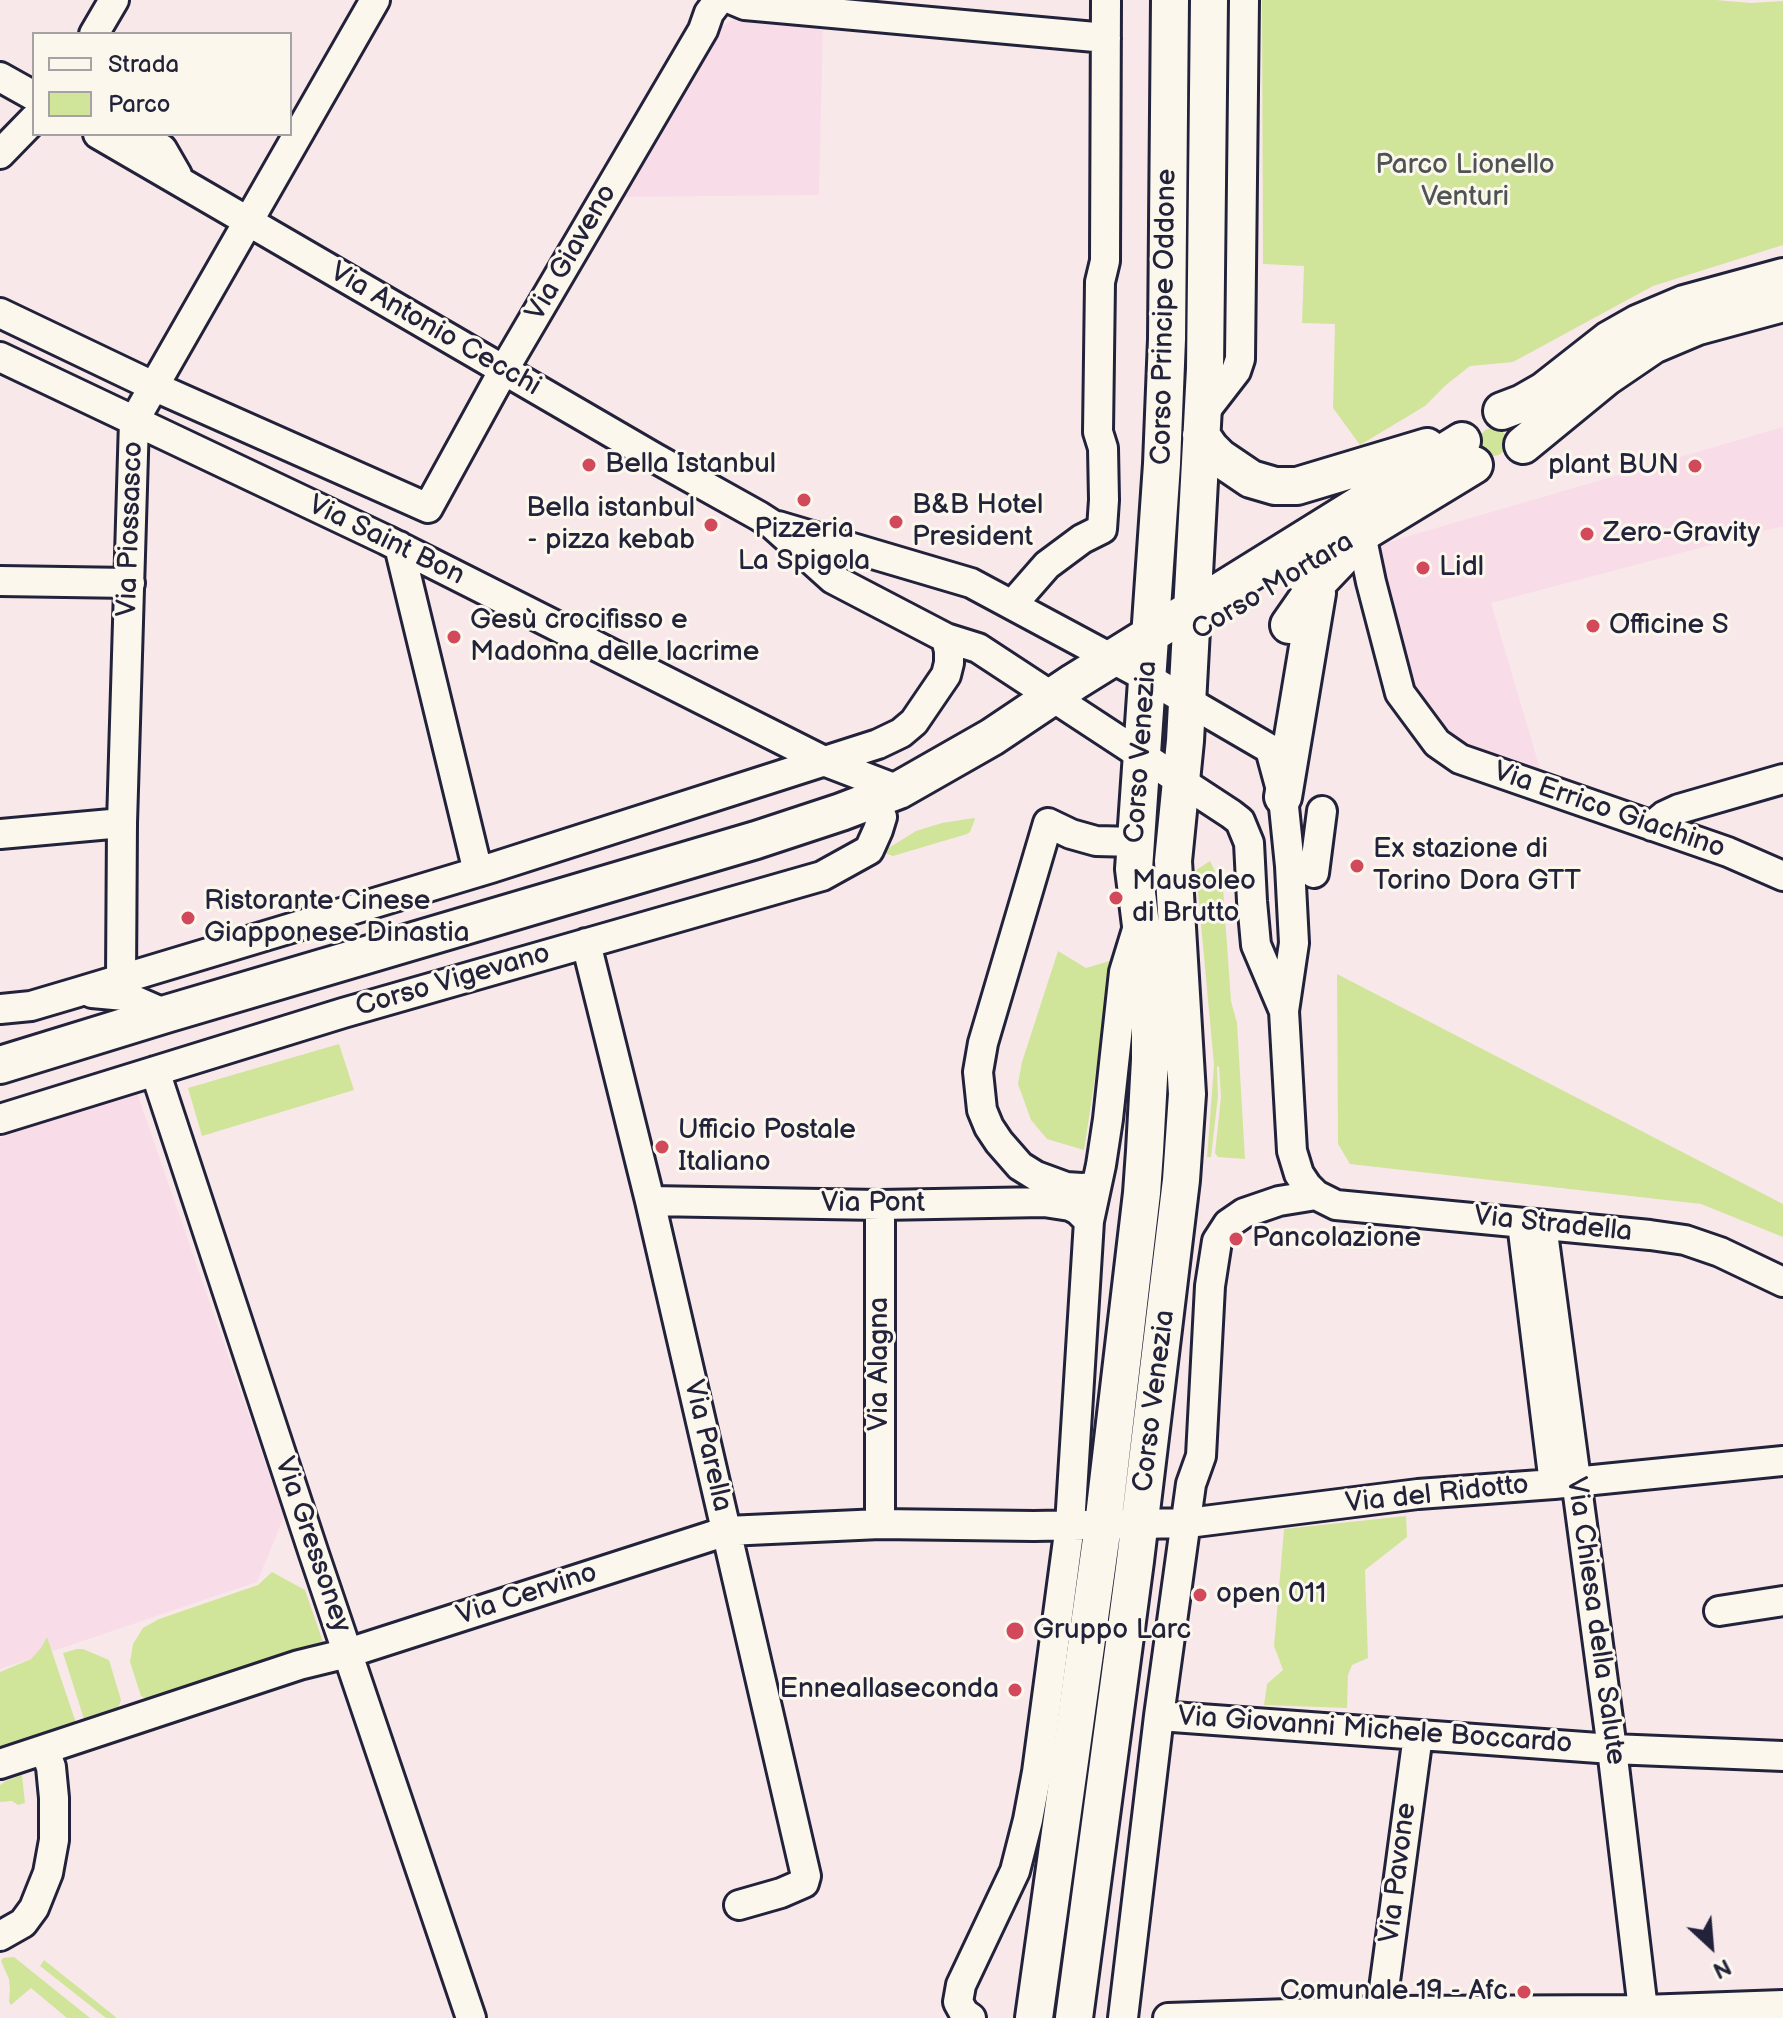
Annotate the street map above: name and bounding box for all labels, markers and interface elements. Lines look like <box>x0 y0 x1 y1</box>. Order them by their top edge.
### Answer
legend <box>32 32 292 136</box>
text: Strada <box>108 50 179 79</box>
text: Parco <box>108 90 170 119</box>
park label: Parco Lionello Venturi <box>1375 149 1555 215</box>
street label: Corso Principe Oddone <box>1146 168 1184 466</box>
street label: Via Giaveno <box>519 179 625 327</box>
street label: Via Antonio Cecchi <box>324 256 546 404</box>
street label: Via Piossasco <box>111 441 151 617</box>
place label: Bella Istanbul <box>605 448 776 482</box>
place label: plant BUN <box>1548 449 1679 483</box>
marker: Bella Istanbul <box>580 456 598 474</box>
marker: plant BUN <box>1686 457 1704 475</box>
street label: Via Saint Bon <box>302 489 470 593</box>
place label: B&B Hotel President <box>912 489 1043 555</box>
marker: Pizzeria La Spigola <box>795 491 813 509</box>
place label: Bella istanbul - pizza kebab <box>526 492 695 558</box>
place label: Pizzeria La Spigola <box>738 513 870 579</box>
marker: B&B Hotel President <box>887 513 905 531</box>
marker: Bella istanbul - pizza kebab <box>702 516 720 534</box>
place label: Zero-Gravity <box>1603 517 1760 551</box>
marker: Zero-Gravity <box>1578 525 1596 543</box>
street label: Corso Mortara <box>1186 526 1360 648</box>
place label: Lidl <box>1439 551 1484 585</box>
marker: Lidl <box>1414 559 1432 577</box>
place label: Gesù crocifisso e Madonna delle lacrime <box>470 604 759 670</box>
place label: Officine S <box>1609 609 1729 643</box>
marker: Officine S <box>1584 617 1602 635</box>
marker: Gesù crocifisso e Madonna delle lacrime <box>445 628 463 646</box>
street label: Corso Venezia <box>1119 659 1165 845</box>
street label: Via Errico Giachino <box>1489 756 1729 866</box>
place label: Ex stazione di Torino Dora GTT <box>1373 833 1581 899</box>
marker: Ex stazione di Torino Dora GTT <box>1348 857 1366 875</box>
place label: Mausoleo di Brutto <box>1132 865 1256 931</box>
place label: Ristorante Cinese Giapponese Dinastia <box>204 885 470 951</box>
marker: Mausoleo di Brutto <box>1107 889 1125 907</box>
marker: Ristorante Cinese Giapponese Dinastia <box>179 909 197 927</box>
street label: Corso Vigevano <box>352 937 554 1025</box>
place label: Ufficio Postale Italiano <box>678 1114 856 1180</box>
marker: Ufficio Postale Italiano <box>653 1138 671 1156</box>
street label: Via Pont <box>821 1187 925 1221</box>
street label: Via Stradella <box>1472 1200 1634 1250</box>
place label: Pancolazione <box>1252 1222 1421 1256</box>
marker: Pancolazione <box>1227 1230 1245 1248</box>
street label: Via Alagna <box>863 1297 897 1431</box>
street label: Corso Venezia <box>1127 1308 1183 1494</box>
street label: Via Parella <box>676 1377 738 1515</box>
street label: Via Gressoney <box>266 1453 358 1637</box>
street label: Via del Ridotto <box>1344 1469 1530 1521</box>
street label: Via Chiesa della Salute <box>1558 1475 1632 1767</box>
street label: Via Cervino <box>453 1557 601 1633</box>
place label: open 011 <box>1216 1578 1326 1612</box>
marker: open 011 <box>1191 1586 1209 1604</box>
place label: Gruppo Larc <box>1033 1614 1191 1648</box>
marker: Gruppo Larc <box>1004 1620 1026 1642</box>
place label: Enneallaseconda <box>779 1673 999 1707</box>
marker: Enneallaseconda <box>1006 1681 1024 1699</box>
street label: Via Giovanni Michele Boccardo <box>1177 1700 1573 1762</box>
street label: Via Pavone <box>1374 1801 1424 1945</box>
north arrow <box>1671 1906 1751 1986</box>
text: N <box>1708 1952 1735 1984</box>
place label: Comunale 19 - Afc <box>1280 1975 1508 2009</box>
marker: Comunale 19 - Afc <box>1515 1983 1533 2001</box>

